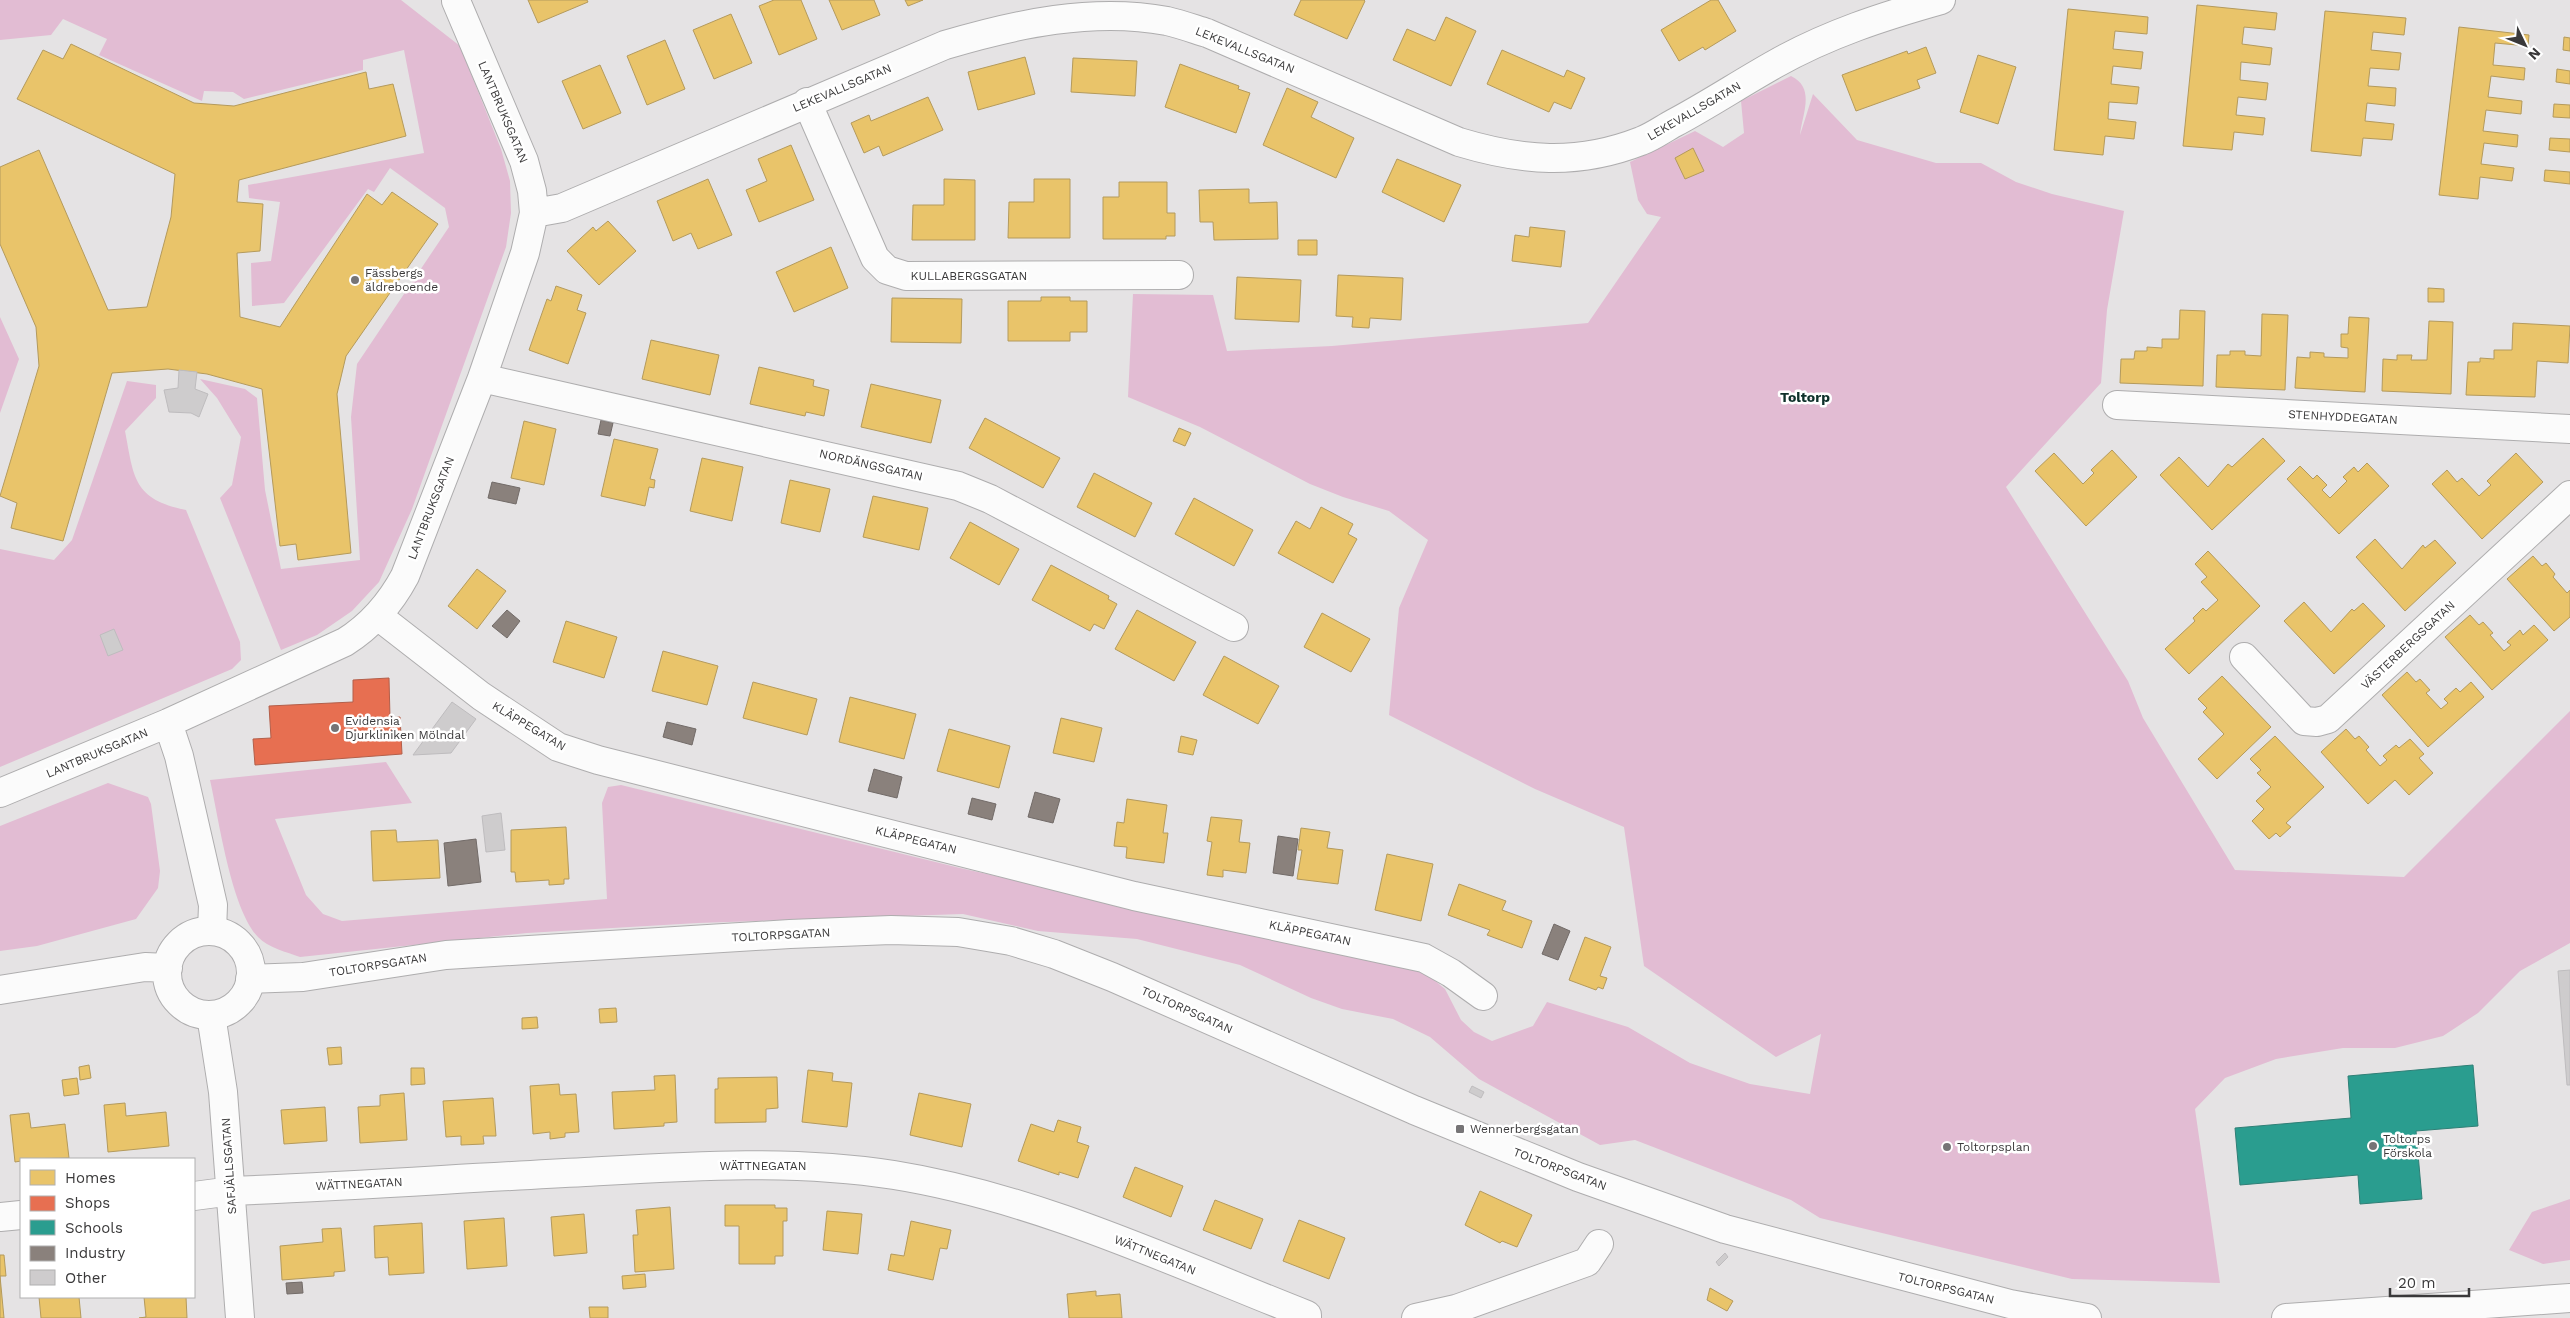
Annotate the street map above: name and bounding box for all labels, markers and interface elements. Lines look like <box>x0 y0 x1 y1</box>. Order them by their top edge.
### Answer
north arrow <box>2500 20 2550 70</box>
street label: LEKEVALLSGATAN <box>1193 24 1297 76</box>
text: N <box>2525 45 2544 63</box>
street label: LANTBRUKSGATAN <box>475 59 531 165</box>
street label: LEKEVALLSGATAN <box>791 61 893 115</box>
street label: LEKEVALLSGATAN <box>1645 78 1743 144</box>
place label: Fässbergs äldreboende <box>365 266 438 294</box>
street label: KULLABERGSGATAN <box>911 269 1027 283</box>
marker: Fässbergs äldreboende <box>349 274 361 286</box>
district label: Toltorp <box>1780 389 1830 405</box>
street label: STENHYDDEGATAN <box>2288 407 2398 427</box>
street label: NORDÄNGSGATAN <box>818 446 924 484</box>
street label: LANTBRUKSGATAN <box>405 455 457 561</box>
street label: VÄSTERBERGSGATAN <box>2358 598 2458 692</box>
street label: KLÄPPEGATAN <box>490 698 568 754</box>
place label: Evidensia Djurkliniken Mölndal <box>345 714 465 742</box>
marker: Evidensia Djurkliniken Mölndal <box>329 722 341 734</box>
street label: LANTBRUKSGATAN <box>44 725 150 781</box>
street label: KLÄPPEGATAN <box>874 823 958 857</box>
street label: KLÄPPEGATAN <box>1268 917 1352 949</box>
street label: TOLTORPSGATAN <box>731 925 831 945</box>
street label: TOLTORPSGATAN <box>328 950 428 980</box>
street label: TOLTORPSGATAN <box>1139 983 1235 1037</box>
street label: SAFJÄLLSGATAN <box>219 1117 239 1215</box>
place label: Wennerbergsgatan <box>1470 1122 1579 1136</box>
marker: Wennerbergsgatan <box>1454 1123 1466 1135</box>
place label: Toltorps Förskola <box>2383 1132 2432 1160</box>
place label: Toltorpsplan <box>1957 1140 2030 1154</box>
marker: Toltorps Förskola <box>2367 1140 2379 1152</box>
marker: Toltorpsplan <box>1941 1141 1953 1153</box>
street label: TOLTORPSGATAN <box>1511 1145 1609 1193</box>
legend <box>20 1158 195 1298</box>
street label: WÄTTNEGATAN <box>719 1159 807 1173</box>
text: Homes <box>65 1169 116 1187</box>
street label: WÄTTNEGATAN <box>315 1175 403 1193</box>
text: Shops <box>65 1194 110 1212</box>
text: Schools <box>65 1219 123 1237</box>
street label: WÄTTNEGATAN <box>1112 1232 1198 1278</box>
text: Industry <box>65 1244 126 1262</box>
scale bar <box>2390 1266 2469 1298</box>
text: Other <box>65 1269 107 1287</box>
street label: TOLTORPSGATAN <box>1896 1269 1996 1307</box>
text: 20 m <box>2398 1274 2436 1292</box>

